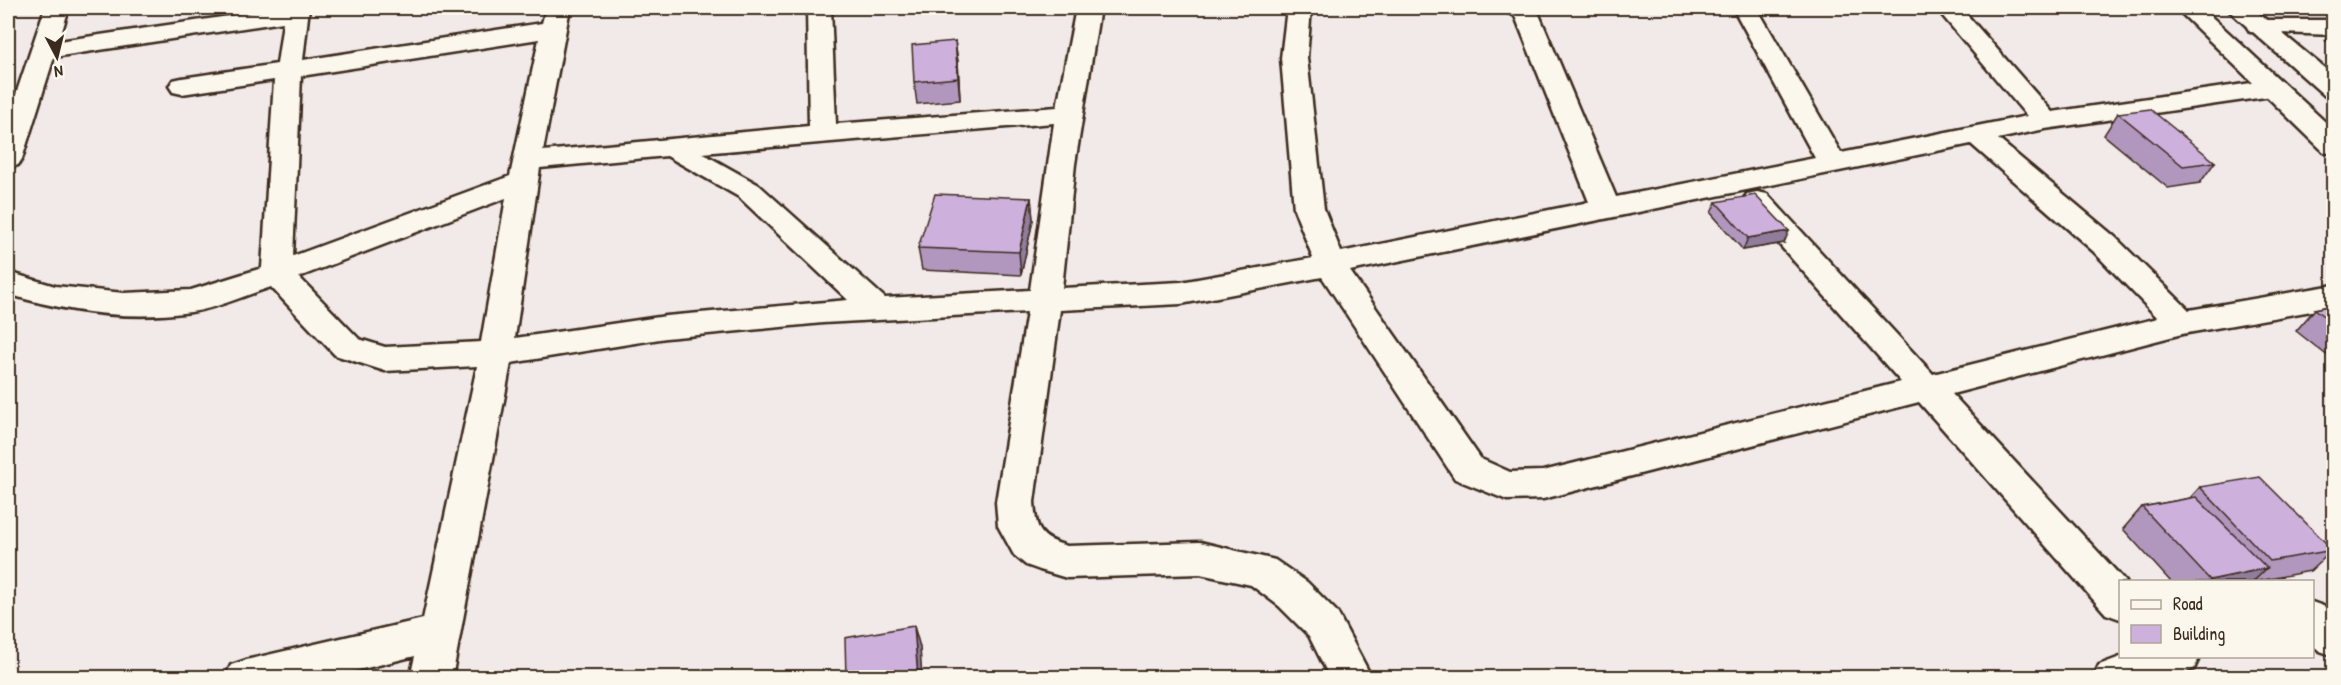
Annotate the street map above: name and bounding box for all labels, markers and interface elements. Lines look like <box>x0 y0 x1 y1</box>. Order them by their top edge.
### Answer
north arrow <box>27 27 87 87</box>
text: N <box>53 60 64 83</box>
legend <box>2119 580 2314 658</box>
text: Road <box>2173 591 2203 616</box>
text: Building <box>2173 621 2225 646</box>

